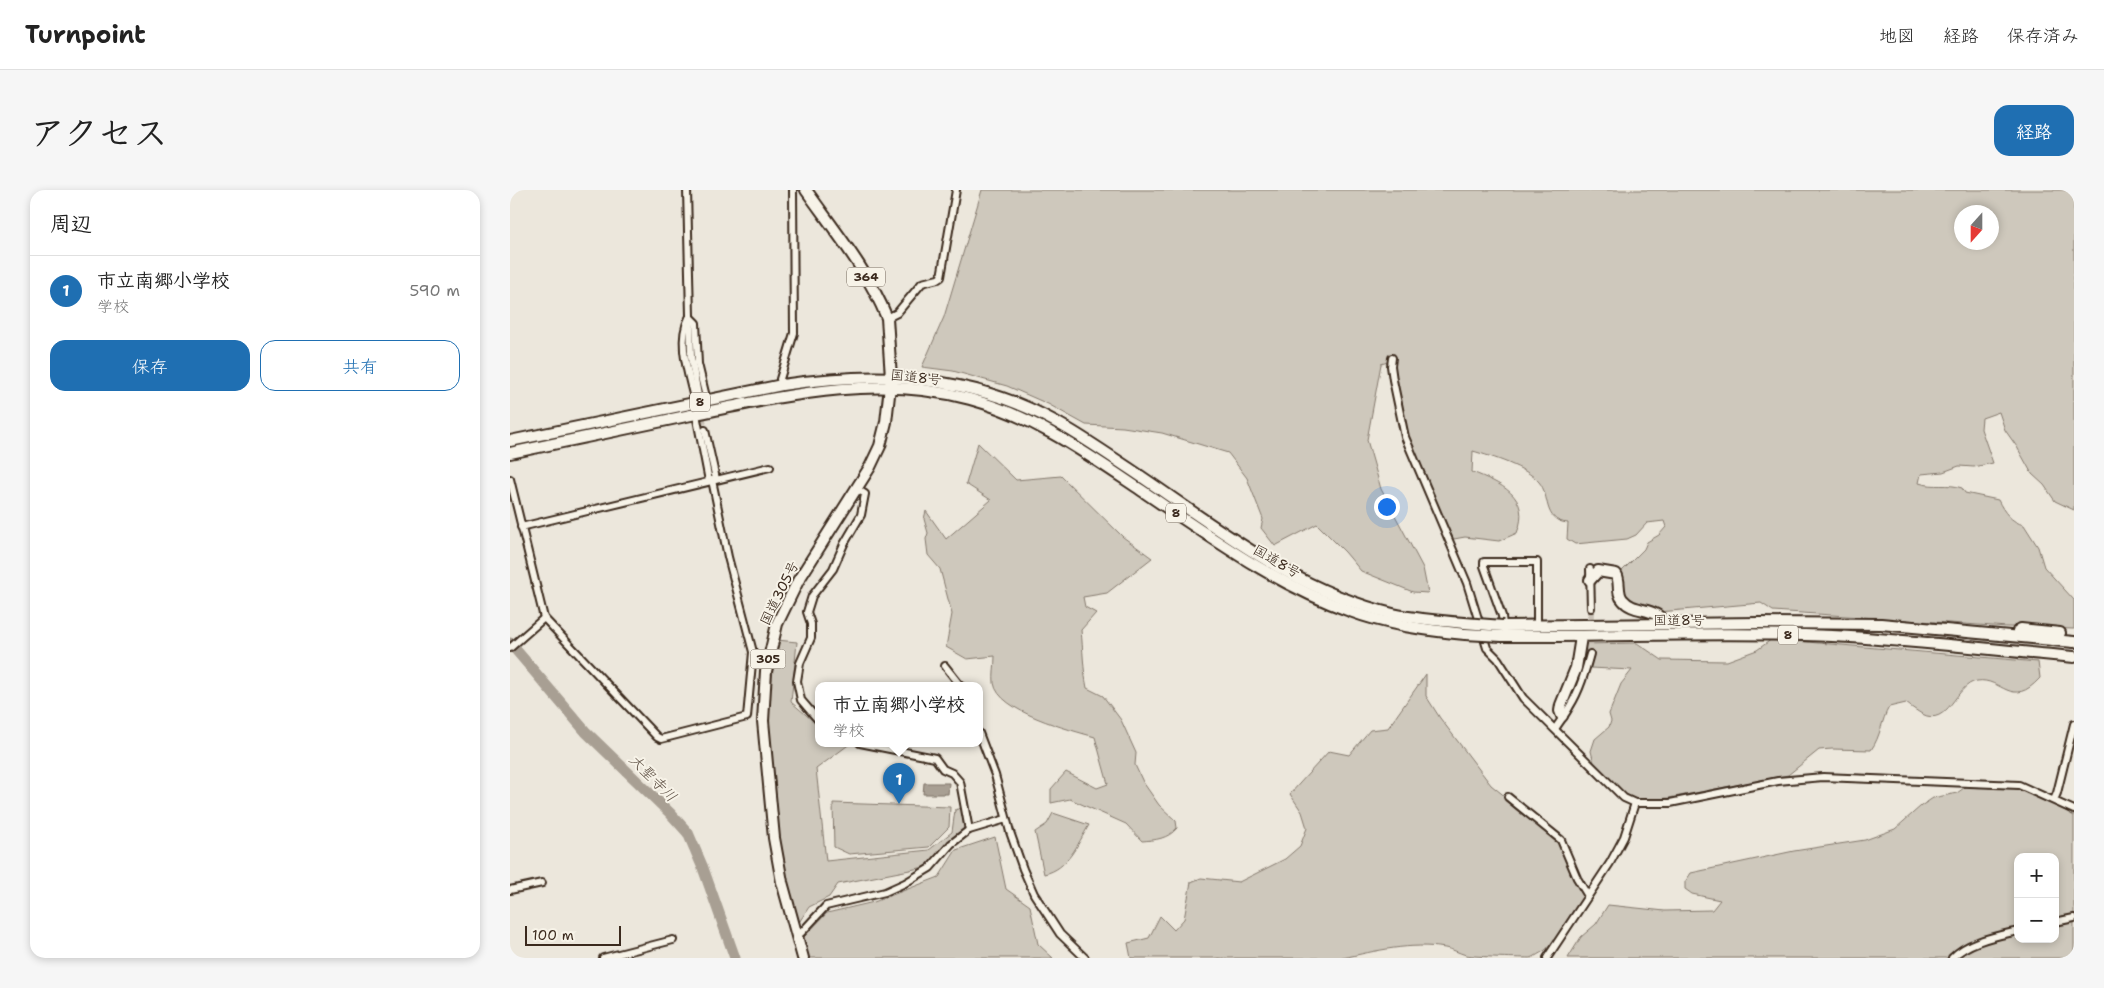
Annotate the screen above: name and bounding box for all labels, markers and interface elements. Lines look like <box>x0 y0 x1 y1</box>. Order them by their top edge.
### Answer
text: Turnpoint <box>25 19 146 51</box>
text: 地図 <box>1879 24 1915 48</box>
text: 経路 <box>1943 24 1979 48</box>
text: 保存済み <box>2007 24 2079 48</box>
button: 経路 <box>1994 105 2074 156</box>
text: アクセス <box>30 109 168 156</box>
north arrow <box>1954 205 1999 250</box>
text: 周辺 <box>50 210 92 238</box>
road number: 364 <box>847 267 885 286</box>
text: 市立南郷小学校 <box>97 268 230 293</box>
text: 1 <box>62 280 70 301</box>
text: 590 m <box>410 280 460 301</box>
text: 学校 <box>97 296 129 317</box>
button: 保存 <box>50 340 250 391</box>
button: 共有 <box>260 340 460 391</box>
street label: 国道8号 <box>889 365 943 389</box>
road number: 8 <box>690 392 710 412</box>
your location <box>1374 494 1400 520</box>
road number: 8 <box>1166 504 1186 522</box>
street label: 国道8号 <box>1250 540 1304 582</box>
street label: 国道305号 <box>756 558 802 628</box>
street label: 国道8号 <box>1653 611 1705 629</box>
road number: 8 <box>1778 626 1798 644</box>
road number: 305 <box>750 649 786 668</box>
popup <box>815 682 983 747</box>
text: 市立南郷小学校 <box>832 692 966 717</box>
text: 学校 <box>832 720 865 741</box>
water label: 大聖寺川 <box>625 750 681 806</box>
pin: 1 <box>883 763 915 804</box>
map controls <box>2014 853 2059 943</box>
button: + <box>2014 853 2059 898</box>
button: − <box>2014 898 2059 943</box>
scale bar <box>525 923 621 946</box>
text: 100 m <box>532 926 574 944</box>

